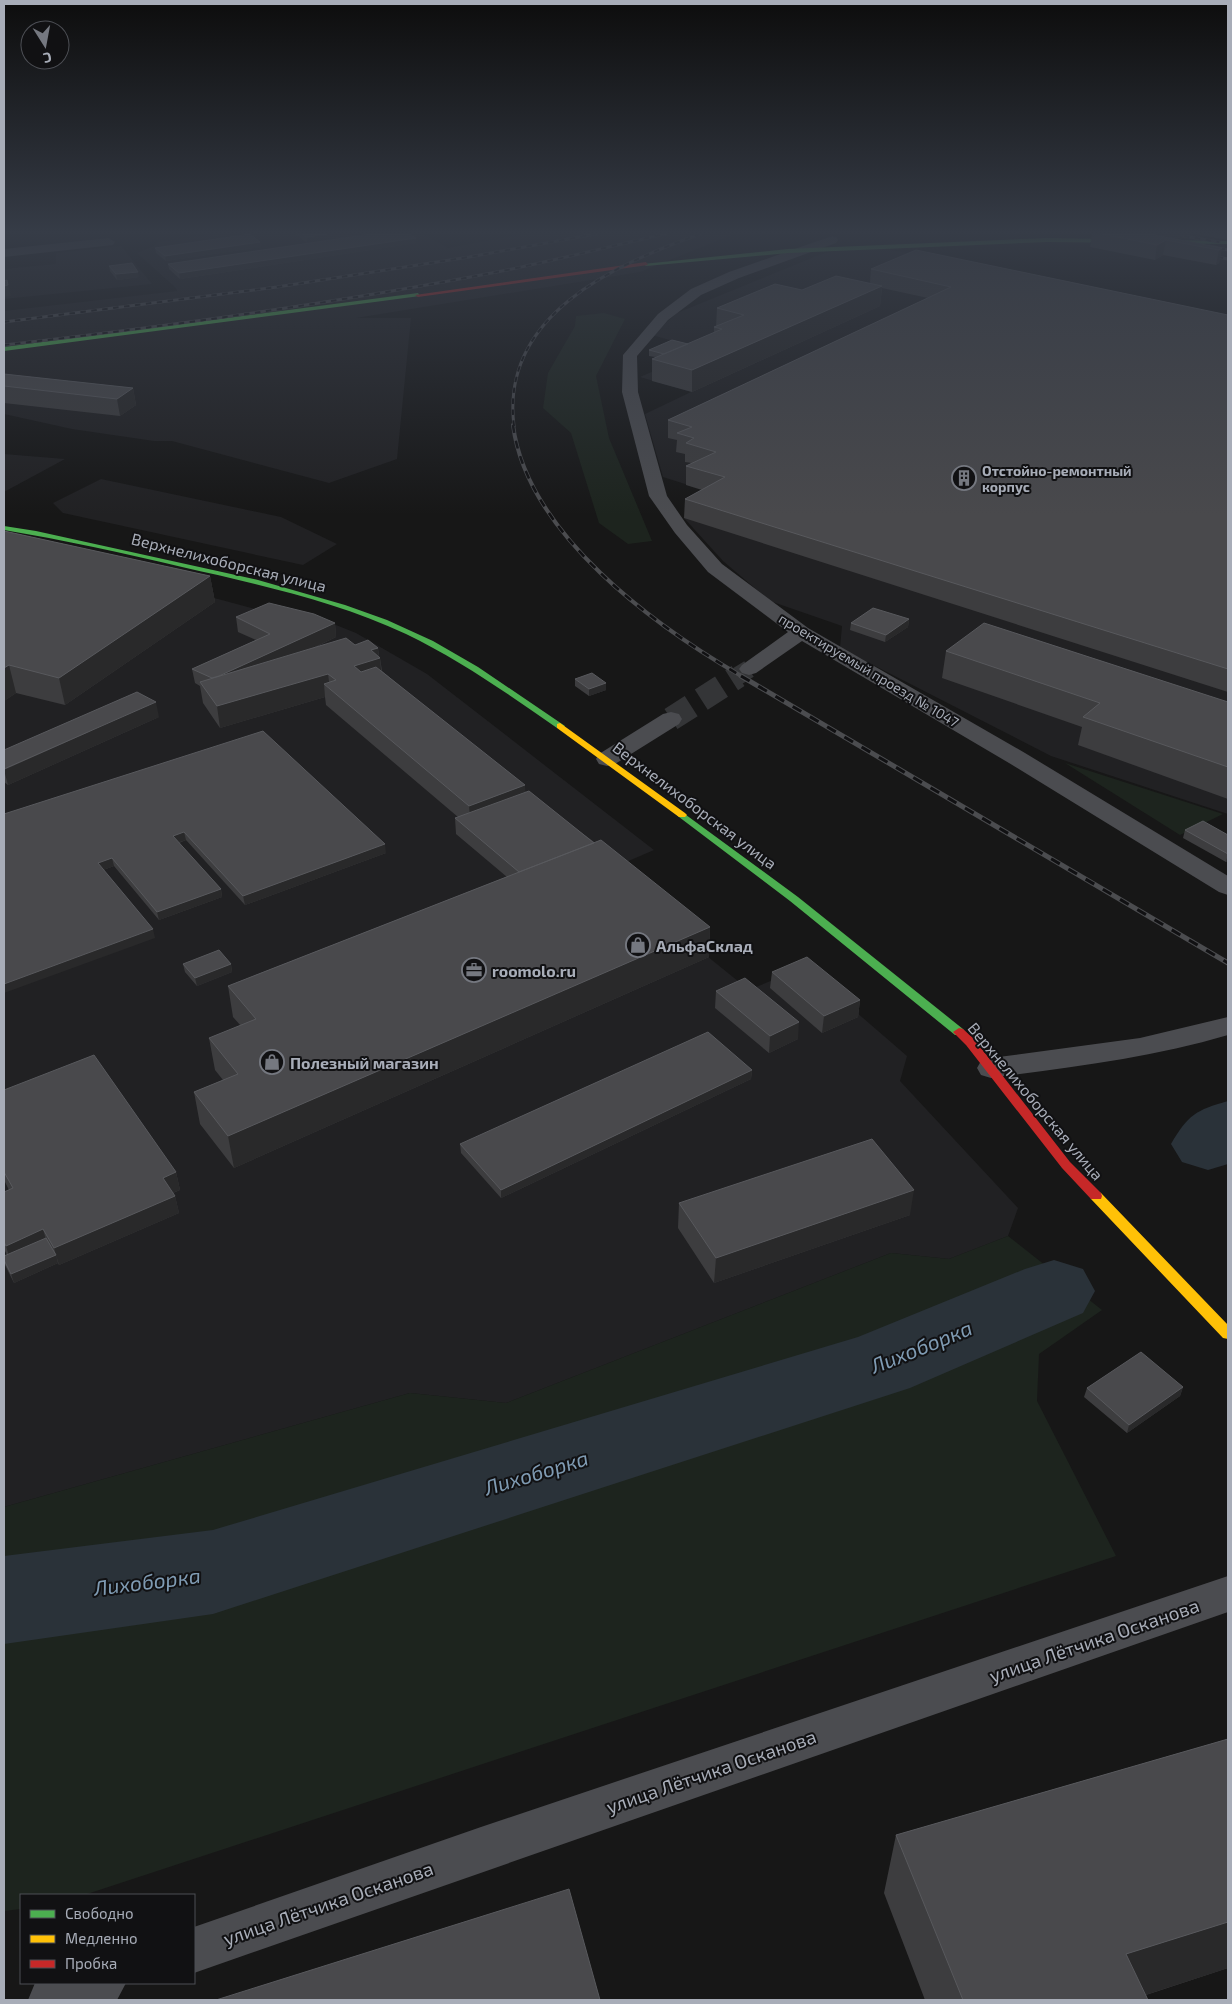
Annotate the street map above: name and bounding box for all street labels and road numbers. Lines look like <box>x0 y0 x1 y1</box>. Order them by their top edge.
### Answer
street label: Верхнелихоборская улица <box>129 529 328 596</box>
street label: проектируемый проезд № 1047 <box>776 609 962 731</box>
street label: Верхнелихоборская улица <box>609 737 781 874</box>
street label: Верхнелихоборская улица <box>964 1018 1108 1184</box>
street label: улица Лётчика Осканова <box>986 1593 1202 1688</box>
street label: улица Лётчика Осканова <box>603 1724 819 1819</box>
street label: улица Лётчика Осканова <box>220 1856 436 1951</box>

